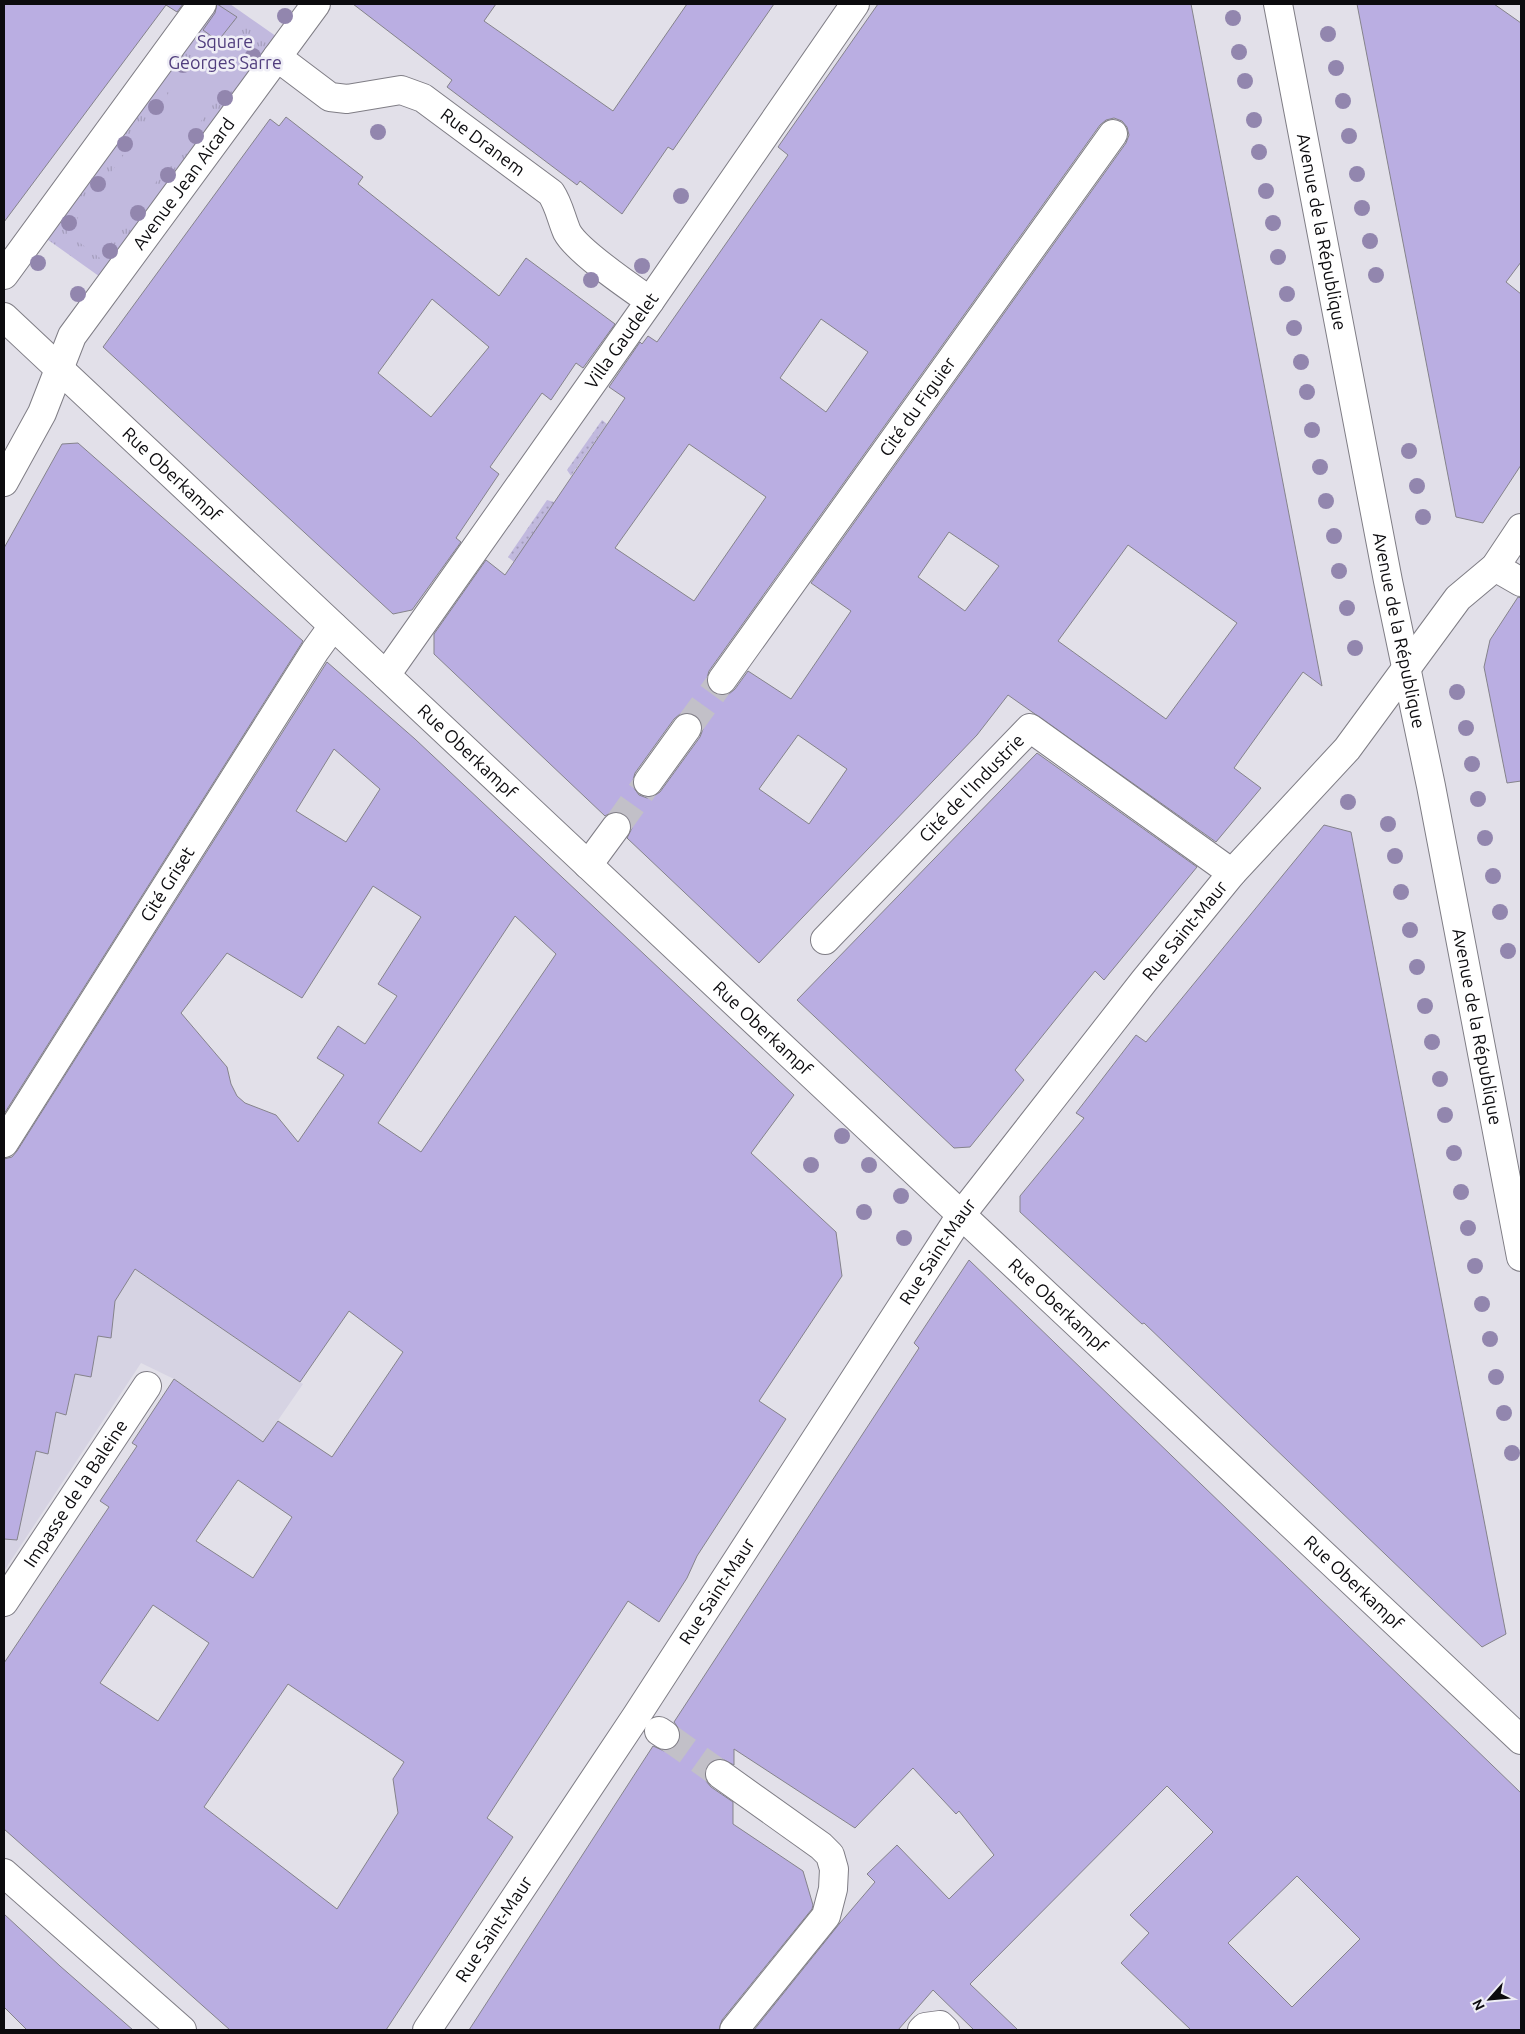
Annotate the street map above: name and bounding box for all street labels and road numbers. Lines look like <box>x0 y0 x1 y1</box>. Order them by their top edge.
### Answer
street label: Rue Dranem <box>437 104 529 179</box>
street label: Avenue Jean Aicard <box>128 114 238 253</box>
street label: Avenue de la République <box>1294 132 1351 332</box>
street label: Villa Gaudelet <box>580 288 662 392</box>
street label: Cité du Figuier <box>875 353 959 460</box>
street label: Rue Oberkampf <box>119 423 226 525</box>
street label: Avenue de la République <box>1370 530 1430 730</box>
street label: Rue Oberkampf <box>414 700 521 802</box>
street label: Cité de l'Industrie <box>914 730 1027 846</box>
street label: Cité Griset <box>136 843 198 925</box>
street label: Rue Saint-Maur <box>1137 876 1231 984</box>
street label: Avenue de la République <box>1449 927 1507 1127</box>
street label: Rue Oberkampf <box>710 977 817 1079</box>
street label: Rue Saint-Maur <box>895 1194 979 1308</box>
street label: Rue Oberkampf <box>1005 1254 1112 1356</box>
street label: Impasse de la Baleine <box>19 1416 131 1570</box>
street label: Rue Oberkampf <box>1300 1531 1408 1633</box>
street label: Rue Saint-Maur <box>675 1534 758 1648</box>
street label: Rue Saint-Maur <box>451 1872 536 1985</box>

